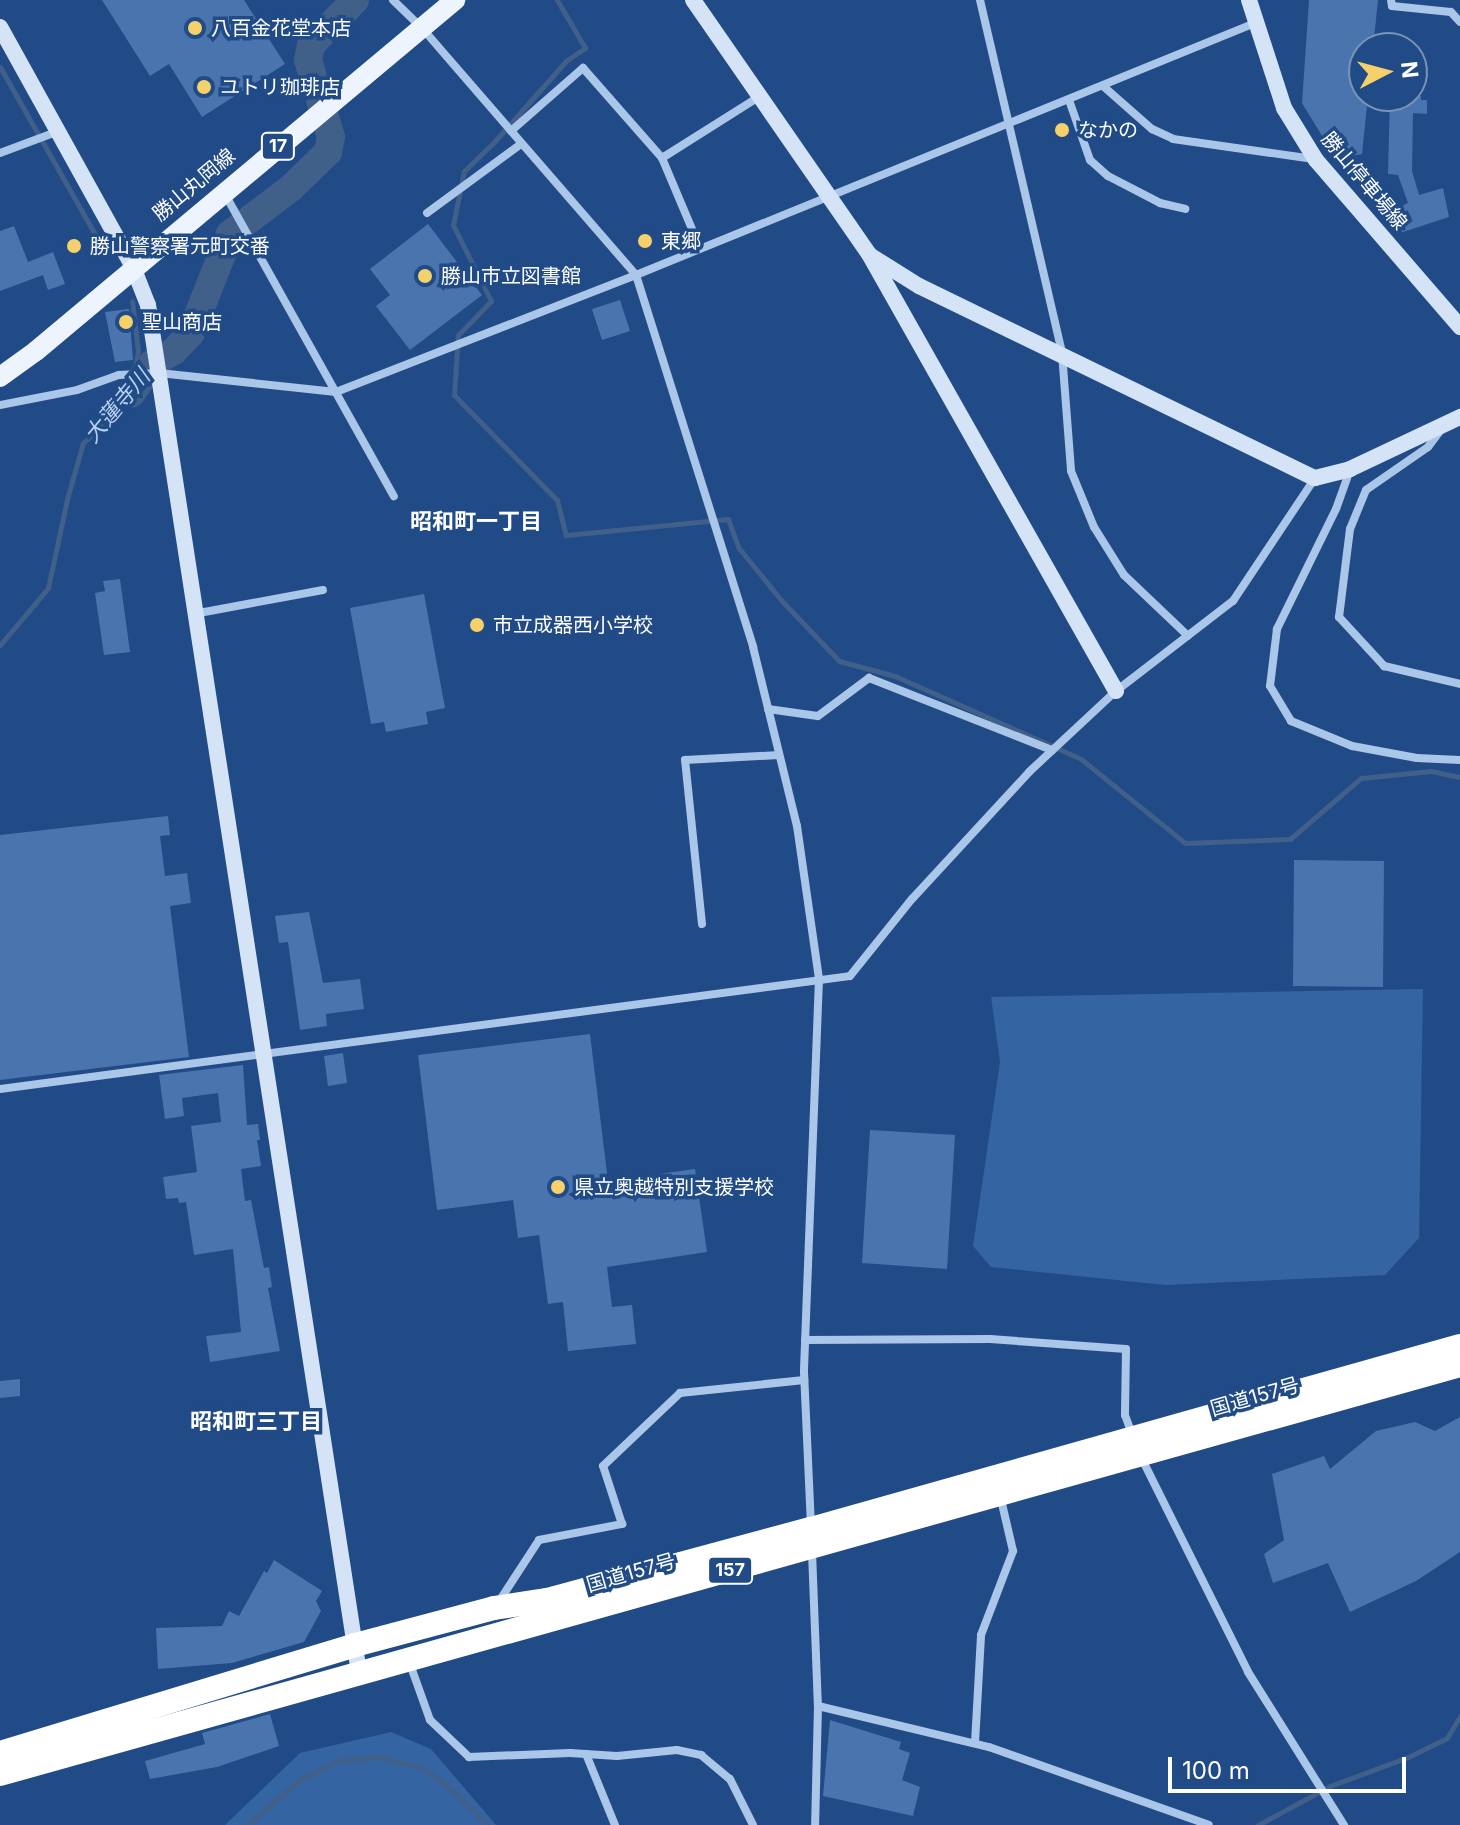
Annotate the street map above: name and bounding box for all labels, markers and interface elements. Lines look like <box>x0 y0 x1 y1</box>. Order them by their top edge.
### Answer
place label: 八百金花堂本店 <box>211 16 351 40</box>
marker: 八百金花堂本店 <box>186 19 204 37</box>
north arrow <box>1348 32 1428 112</box>
text: N <box>1396 60 1424 79</box>
place label: ユトリ珈琲店 <box>220 75 340 99</box>
marker: ユトリ珈琲店 <box>195 78 213 96</box>
place label: なかの <box>1078 118 1138 142</box>
marker: なかの <box>1053 121 1071 139</box>
street label: 勝山停車場線 <box>1316 127 1412 235</box>
road number: 17 <box>260 132 296 160</box>
street label: 勝山丸岡線 <box>148 144 240 226</box>
place label: 東郷 <box>661 229 701 253</box>
marker: 東郷 <box>636 232 654 250</box>
place label: 勝山警察署元町交番 <box>90 234 270 258</box>
marker: 勝山警察署元町交番 <box>65 237 83 255</box>
place label: 勝山市立図書館 <box>441 264 581 288</box>
marker: 勝山市立図書館 <box>416 267 434 285</box>
place label: 聖山商店 <box>142 310 222 334</box>
marker: 聖山商店 <box>117 313 135 331</box>
water label: 大蓮寺川 <box>79 364 155 448</box>
district label: 昭和町一丁目 <box>410 509 542 535</box>
place label: 市立成器西小学校 <box>493 613 653 637</box>
marker: 市立成器西小学校 <box>468 616 486 634</box>
place label: 県立奥越特別支援学校 <box>574 1175 774 1199</box>
marker: 県立奥越特別支援学校 <box>549 1178 567 1196</box>
street label: 国道157号 <box>1208 1373 1302 1421</box>
district label: 昭和町三丁目 <box>190 1409 322 1435</box>
street label: 国道157号 <box>584 1549 678 1597</box>
road number: 157 <box>706 1556 754 1584</box>
scale bar <box>1172 1741 1410 1791</box>
text: 100 m <box>1182 1756 1250 1785</box>

